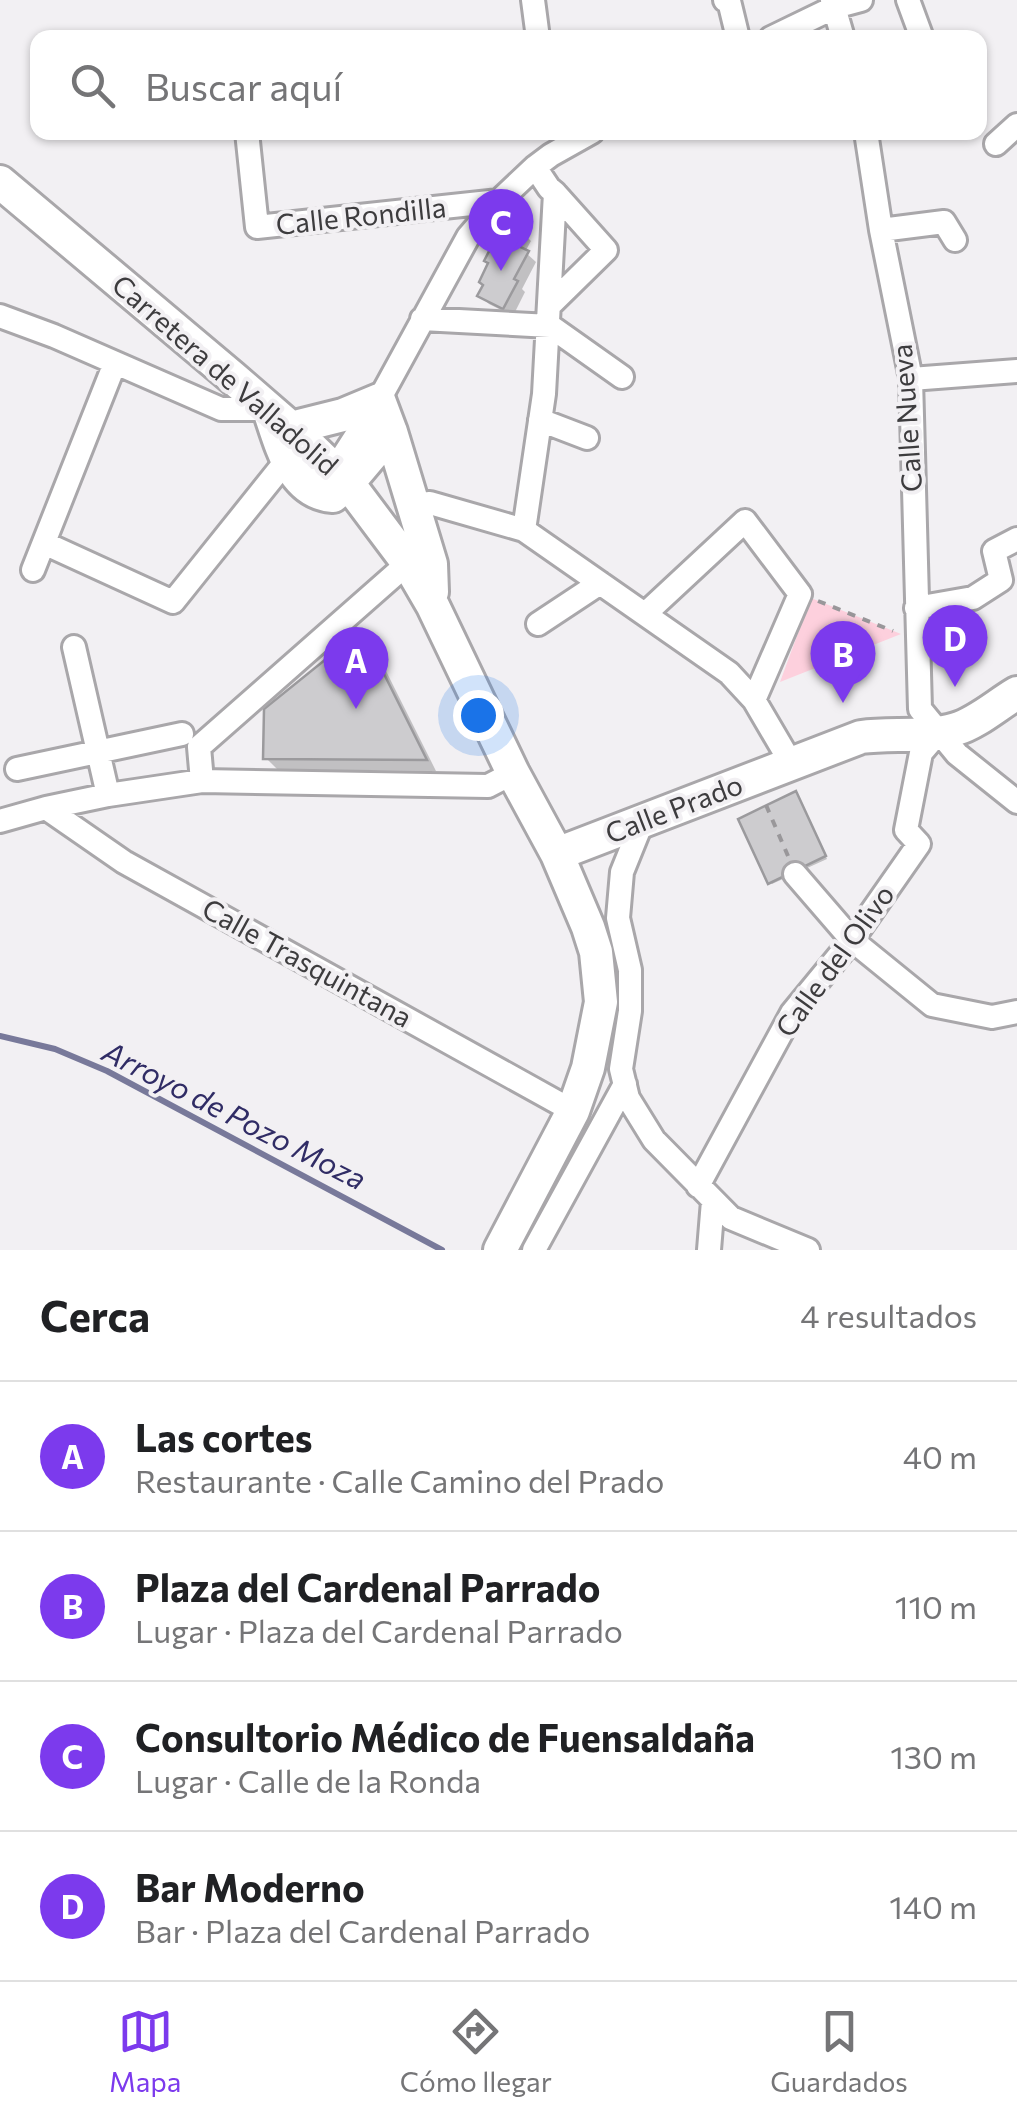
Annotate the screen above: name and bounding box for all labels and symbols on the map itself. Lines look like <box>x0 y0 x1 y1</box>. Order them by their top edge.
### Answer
pin: C <box>468 188 534 271</box>
street label: Calle Rondilla <box>274 189 448 241</box>
street label: Carretera de Valladolid <box>106 267 346 482</box>
street label: Calle Nueva <box>884 343 928 493</box>
pin: D <box>922 604 988 687</box>
pin: B <box>810 620 876 703</box>
pin: A <box>324 626 388 709</box>
your location <box>453 690 504 741</box>
street label: Calle Prado <box>600 766 747 850</box>
street label: Calle del Olivo <box>768 878 901 1043</box>
street label: Calle Trasquintana <box>197 891 418 1034</box>
water label: Arroyo de Pozo Moza <box>96 1031 373 1196</box>

